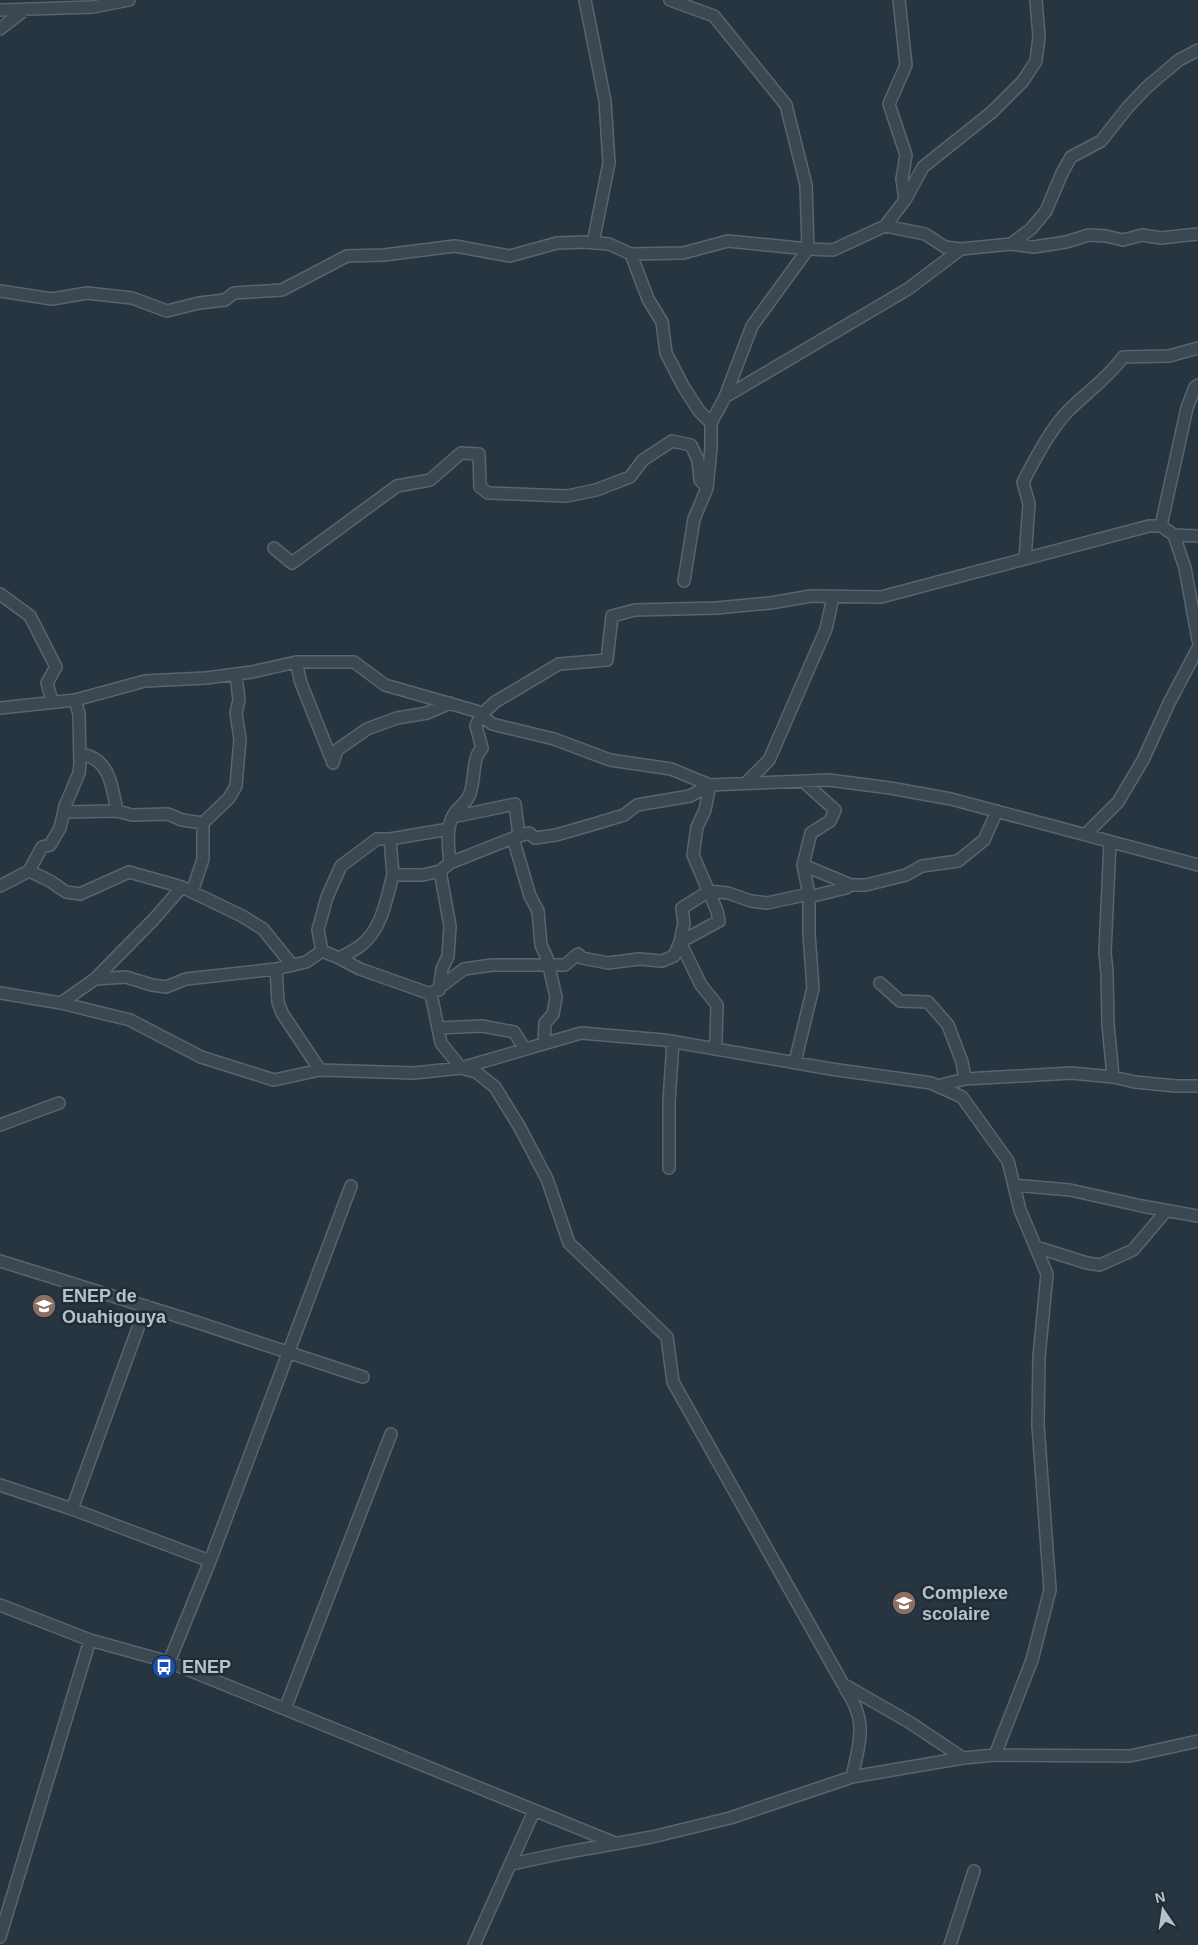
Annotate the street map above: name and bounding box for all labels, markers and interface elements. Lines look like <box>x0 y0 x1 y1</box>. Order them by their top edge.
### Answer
place label: ENEP de Ouahigouya <box>62 1286 167 1327</box>
school or university icon: ENEP de Ouahigouya <box>31 1293 57 1319</box>
place label: Complexe scolaire <box>922 1583 1008 1624</box>
school or university icon: Complexe scolaire <box>891 1590 917 1616</box>
bus stop icon: ENEP <box>151 1654 177 1680</box>
place label: ENEP <box>182 1657 231 1677</box>
north arrow <box>1138 1885 1188 1935</box>
text: N <box>1153 1888 1167 1906</box>

